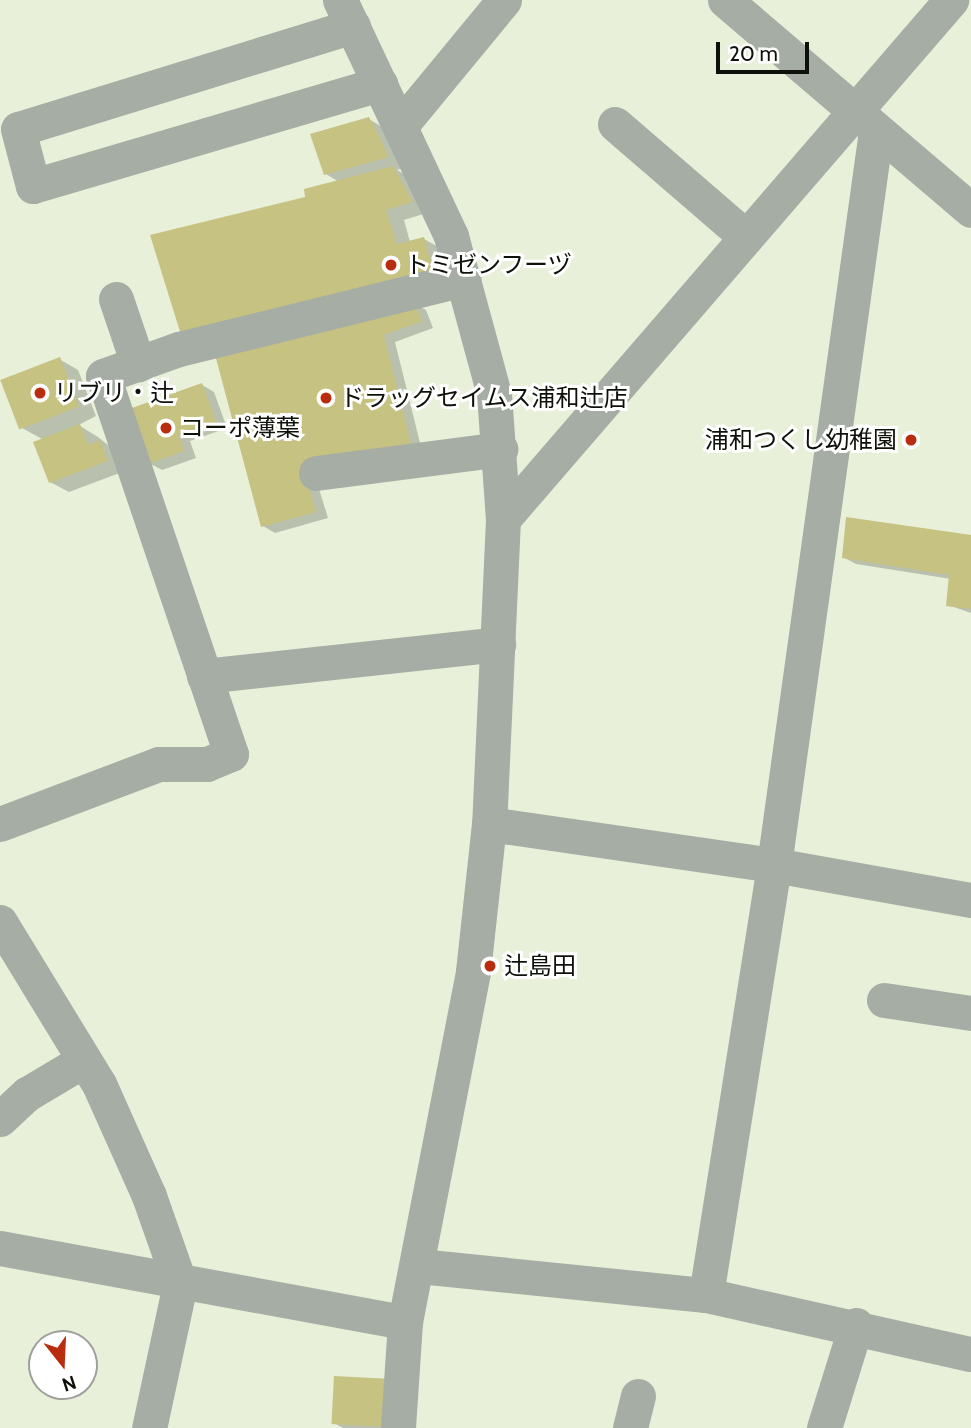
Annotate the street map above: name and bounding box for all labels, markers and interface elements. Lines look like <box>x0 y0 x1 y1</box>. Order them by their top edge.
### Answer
scale bar <box>719 28 812 72</box>
text: 20 m <box>729 41 778 66</box>
place label: トミゼンフーヅ <box>405 251 573 279</box>
marker: トミゼンフーヅ <box>383 257 399 273</box>
place label: リブリ・辻 <box>54 379 174 407</box>
place label: ドラッグセイムス浦和辻店 <box>340 384 628 412</box>
marker: リブリ・辻 <box>32 385 48 401</box>
marker: ドラッグセイムス浦和辻店 <box>318 390 334 406</box>
place label: コーポ薄葉 <box>180 414 300 442</box>
marker: コーポ薄葉 <box>158 420 174 436</box>
place label: 浦和つくし幼稚園 <box>705 426 897 454</box>
marker: 浦和つくし幼稚園 <box>903 432 919 448</box>
place label: 辻島田 <box>504 952 576 980</box>
marker: 辻島田 <box>482 958 498 974</box>
north arrow <box>28 1330 98 1400</box>
text: N <box>59 1371 79 1397</box>

